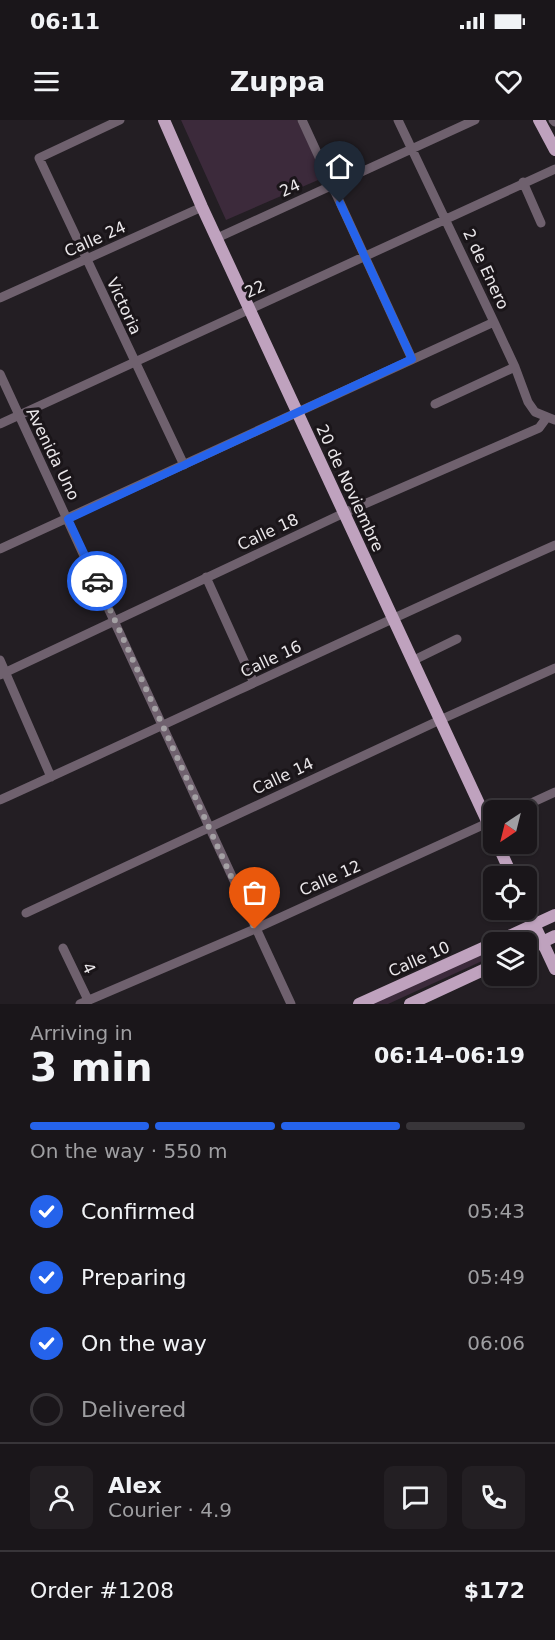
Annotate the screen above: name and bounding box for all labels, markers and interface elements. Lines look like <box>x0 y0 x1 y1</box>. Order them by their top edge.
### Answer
text: 06:11 <box>30 9 100 34</box>
icon: menu <box>30 65 63 98</box>
icon: heart <box>492 65 525 98</box>
text: Zuppa <box>230 66 325 97</box>
pin <box>314 141 365 203</box>
icon: home <box>323 150 356 183</box>
street label: 24 <box>277 175 303 201</box>
street label: Calle 24 <box>61 217 129 261</box>
street label: 2 de Enero <box>459 226 513 312</box>
street label: Victoria <box>103 274 145 338</box>
street label: 22 <box>242 276 268 302</box>
street label: Avenida Uno <box>22 405 84 503</box>
street label: 20 de Noviembre <box>312 422 388 554</box>
street label: Calle 18 <box>234 510 302 554</box>
courier <box>67 551 127 611</box>
icon: car <box>81 565 114 598</box>
street label: Calle 16 <box>237 637 305 681</box>
street label: Calle 14 <box>249 754 317 798</box>
north arrow <box>483 800 537 854</box>
map controls <box>483 800 537 986</box>
street label: Calle 12 <box>296 856 364 900</box>
button: locate <box>483 866 537 920</box>
pin <box>229 867 280 929</box>
icon: bag <box>238 876 271 909</box>
button: layers <box>483 932 537 986</box>
street label: Calle 10 <box>385 937 453 981</box>
street label: 4 <box>78 959 100 977</box>
text: Arriving in <box>30 1021 133 1045</box>
text: 06:14–06:19 <box>374 1043 525 1068</box>
text: 3 min <box>30 1045 152 1090</box>
text: On the way · 550 m <box>30 1139 228 1163</box>
icon: check <box>30 1195 63 1228</box>
text: Confirmed <box>81 1199 195 1224</box>
text: 05:43 <box>467 1199 525 1223</box>
icon: check <box>30 1261 63 1294</box>
text: Preparing <box>81 1265 187 1290</box>
text: 05:49 <box>467 1265 525 1289</box>
icon: check <box>30 1327 63 1360</box>
text: On the way <box>81 1331 207 1356</box>
text: 06:06 <box>467 1331 525 1355</box>
text: Delivered <box>81 1397 186 1422</box>
button: person <box>30 1466 93 1529</box>
button: chat <box>384 1466 447 1529</box>
button: phone <box>462 1466 525 1529</box>
text: Alex <box>108 1473 162 1498</box>
text: Courier · 4.9 <box>108 1498 232 1522</box>
text: Order #1208 <box>30 1578 174 1603</box>
text: $172 <box>464 1578 525 1603</box>

